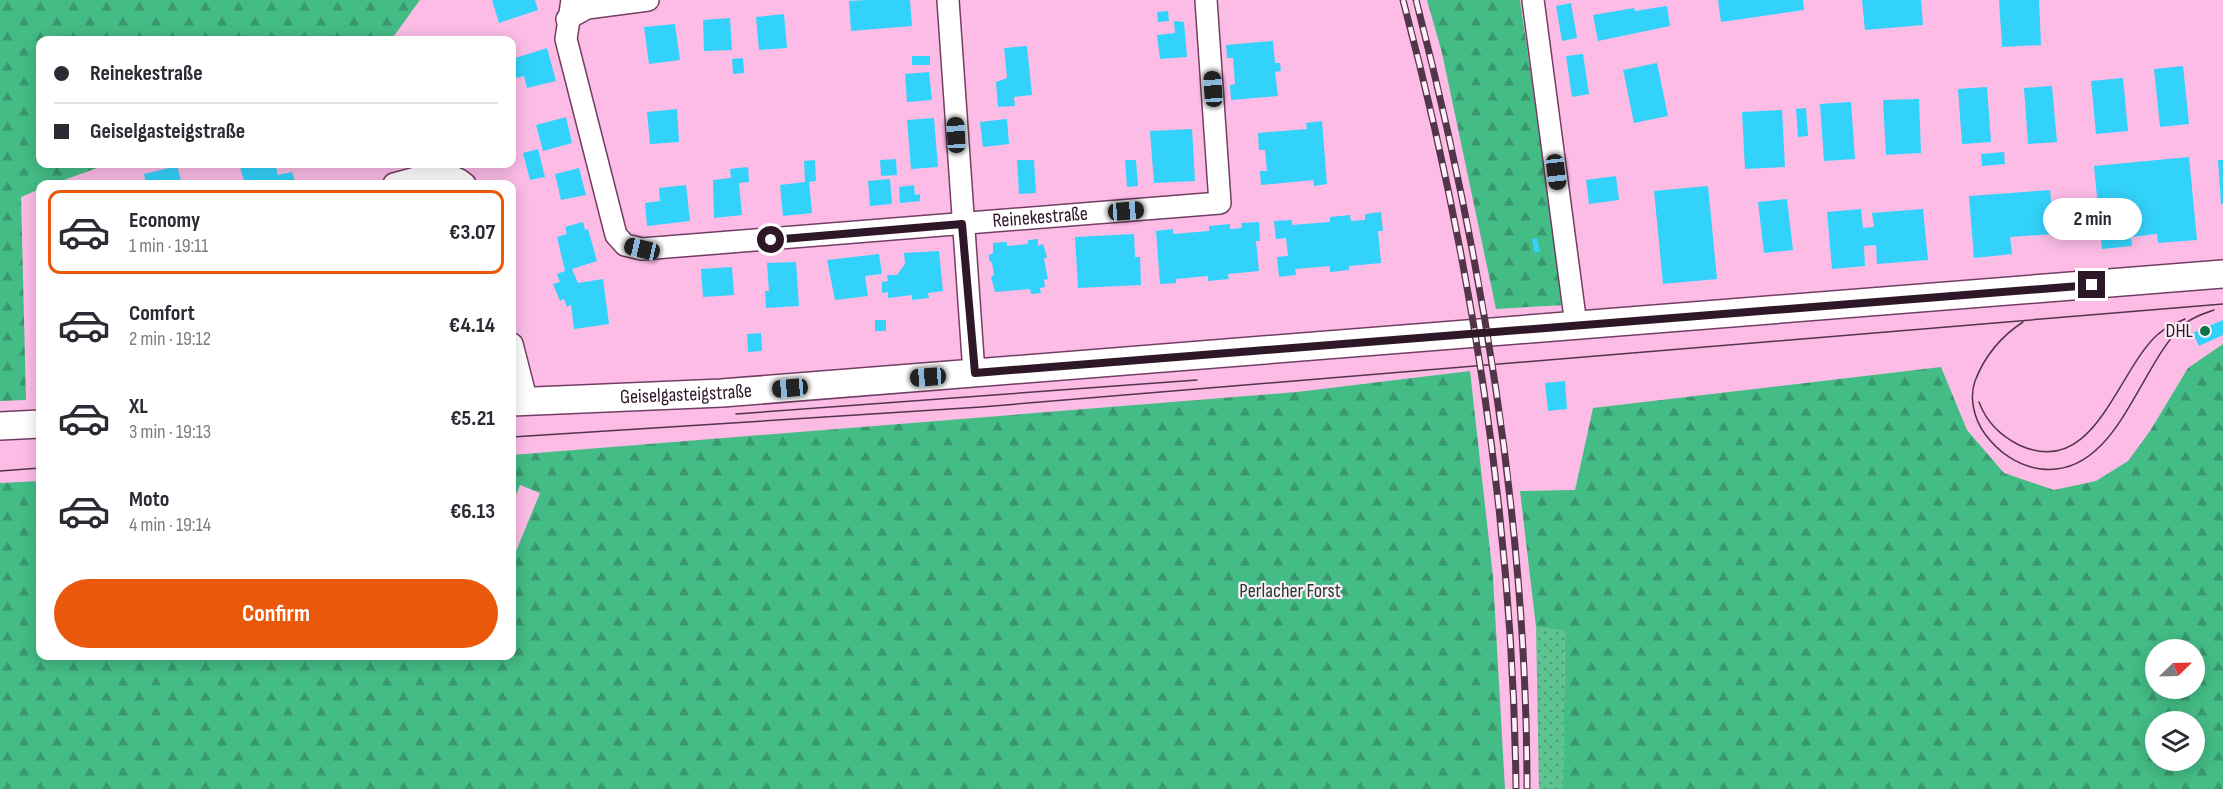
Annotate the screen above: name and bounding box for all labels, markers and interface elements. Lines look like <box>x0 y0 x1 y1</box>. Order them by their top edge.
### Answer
text: Reinekestraße <box>90 60 203 87</box>
car <box>1203 70 1223 108</box>
car <box>946 117 966 153</box>
text: Geiselgasteigstraße <box>90 118 245 145</box>
car <box>1545 153 1567 191</box>
callout: 2 min <box>2042 198 2142 240</box>
car <box>1107 201 1145 221</box>
street label: Reinekestraße <box>991 202 1089 233</box>
icon: car <box>57 205 111 259</box>
text: Economy <box>129 207 200 234</box>
text: 2 min <box>2073 207 2112 231</box>
text: €3.07 <box>449 219 495 246</box>
route start <box>757 226 784 253</box>
text: 1 min · 19:11 <box>129 234 208 258</box>
car <box>622 236 662 262</box>
route end <box>2078 271 2105 298</box>
icon: car <box>57 298 111 352</box>
text: Comfort <box>129 300 195 327</box>
text: €4.14 <box>449 312 495 339</box>
place label: DHL <box>2166 319 2194 343</box>
marker: DHL <box>2198 324 2212 338</box>
text: 2 min · 19:12 <box>129 327 211 351</box>
car <box>909 367 947 387</box>
car <box>771 377 809 399</box>
street label: Geiselgasteigstraße <box>619 379 753 409</box>
icon: car <box>57 391 111 445</box>
text: XL <box>129 393 148 420</box>
text: €5.21 <box>450 405 495 432</box>
text: 3 min · 19:13 <box>129 420 211 444</box>
icon: car <box>57 484 111 538</box>
text: Moto <box>129 486 169 513</box>
text: €6.13 <box>450 498 495 525</box>
text: 4 min · 19:14 <box>129 513 211 537</box>
button: Confirm <box>54 579 498 648</box>
park label: Perlacher Forst <box>1239 579 1341 603</box>
north arrow <box>2145 639 2205 699</box>
map controls <box>2145 639 2205 771</box>
button: layers <box>2145 711 2205 771</box>

